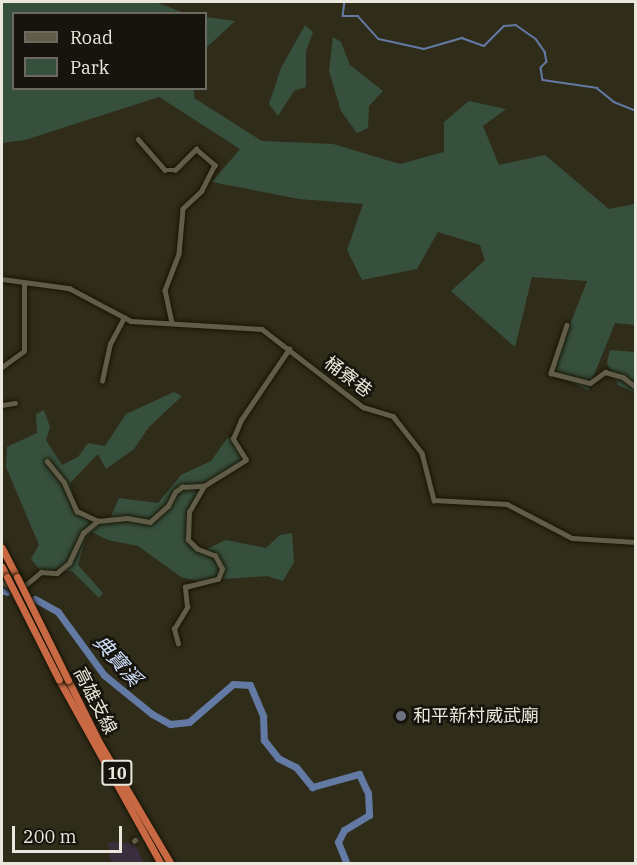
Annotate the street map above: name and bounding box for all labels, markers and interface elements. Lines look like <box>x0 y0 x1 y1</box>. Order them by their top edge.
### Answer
legend <box>12 12 207 90</box>
text: Road <box>70 26 113 49</box>
text: Park <box>70 56 109 79</box>
street label: 桶寮巷 <box>320 352 376 402</box>
water label: 典寶溪 <box>89 630 147 690</box>
street label: 高雄支線 <box>69 664 121 738</box>
place label: 和平新村威武廟 <box>413 705 539 727</box>
marker: 和平新村威武廟 <box>394 709 408 723</box>
road number: 10 <box>100 760 134 786</box>
scale bar <box>15 814 124 852</box>
text: 200 m <box>23 825 77 848</box>

